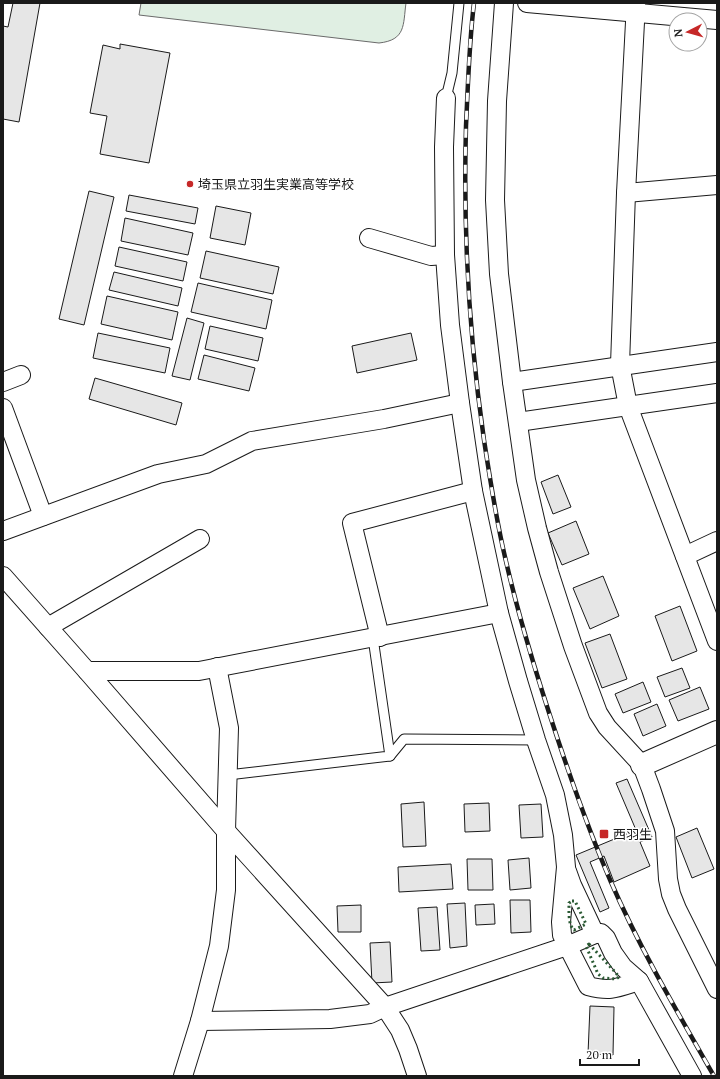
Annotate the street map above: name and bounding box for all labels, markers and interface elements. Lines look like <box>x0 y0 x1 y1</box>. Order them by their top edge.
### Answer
north arrow <box>668 12 708 52</box>
text: N <box>671 28 685 38</box>
place label: 埼玉県立羽生実業高等学校 <box>198 175 354 193</box>
marker: 埼玉県立羽生実業高等学校 <box>185 179 195 189</box>
place label: 西羽生 <box>613 825 652 843</box>
marker: 西羽生 <box>598 828 610 840</box>
scale bar <box>580 1041 639 1067</box>
text: 20 m <box>586 1047 613 1062</box>

